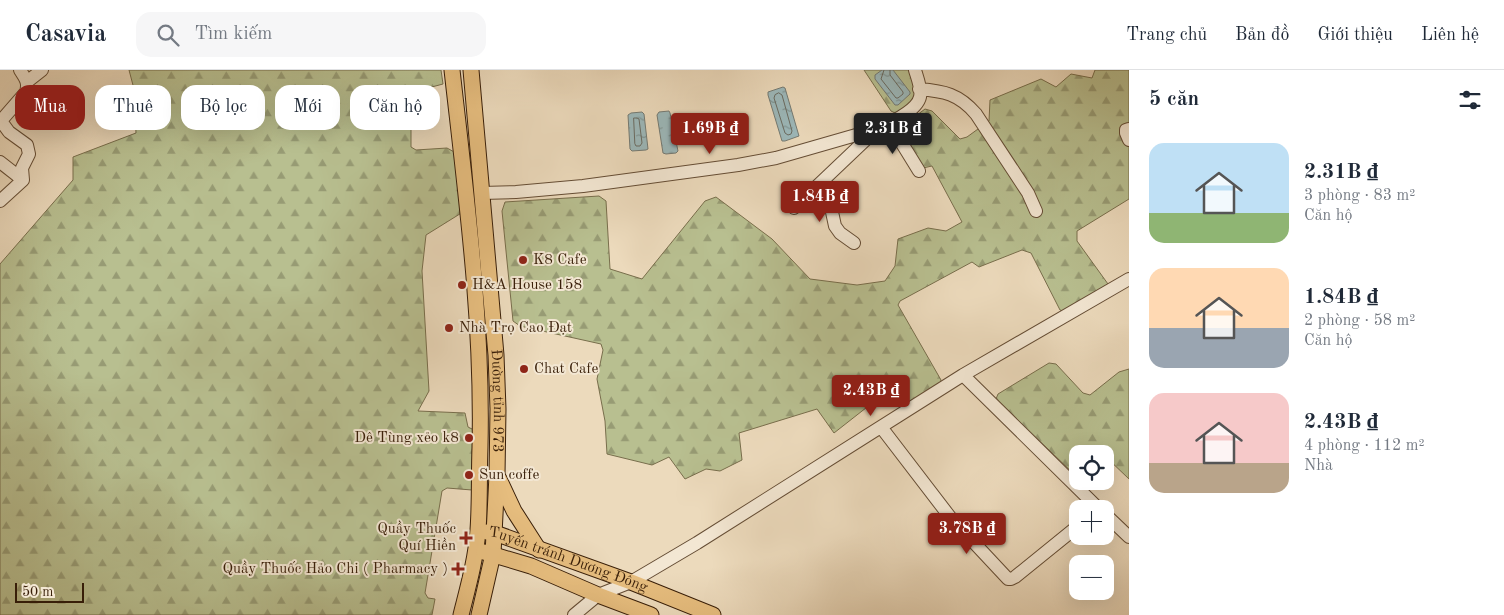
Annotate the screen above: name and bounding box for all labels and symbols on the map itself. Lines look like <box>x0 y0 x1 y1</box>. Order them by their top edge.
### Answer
pin: 1.69B ₫ <box>664 112 756 155</box>
pin: 2.31B ₫ <box>847 112 939 155</box>
pin: 1.84B ₫ <box>774 180 866 223</box>
place label: K8 Cafe <box>533 253 587 268</box>
marker: K8 Cafe <box>517 254 529 266</box>
place label: H&A House 158 <box>472 278 582 293</box>
marker: H&A House 158 <box>456 279 468 291</box>
place label: Nhà Trọ Cao Đạt <box>459 321 572 336</box>
marker: Nhà Trọ Cao Đạt <box>443 322 455 334</box>
street label: Đường tỉnh 973 <box>488 349 506 453</box>
place label: Chat Cafe <box>534 362 598 377</box>
marker: Chat Cafe <box>518 363 530 375</box>
pin: 2.43B ₫ <box>825 374 917 417</box>
place label: Dê Tùng xẻo k8 <box>354 431 459 446</box>
marker: Dê Tùng xẻo k8 <box>463 432 475 444</box>
place label: Sun coffe <box>479 468 539 483</box>
marker: Sun coffe <box>463 469 475 481</box>
pin: 3.78B ₫ <box>921 512 1013 555</box>
place label: Quầy Thuốc Quí Hiền <box>377 520 456 554</box>
street label: Tuyến tránh Dương Đông <box>488 525 650 595</box>
marker: Quầy Thuốc Quí Hiền <box>460 532 472 544</box>
place label: Quầy Thuốc Hảo Chi ( Pharmacy ) <box>223 560 448 577</box>
marker: Quầy Thuốc Hảo Chi ( Pharmacy ) <box>452 563 464 575</box>
scale bar <box>15 580 84 603</box>

